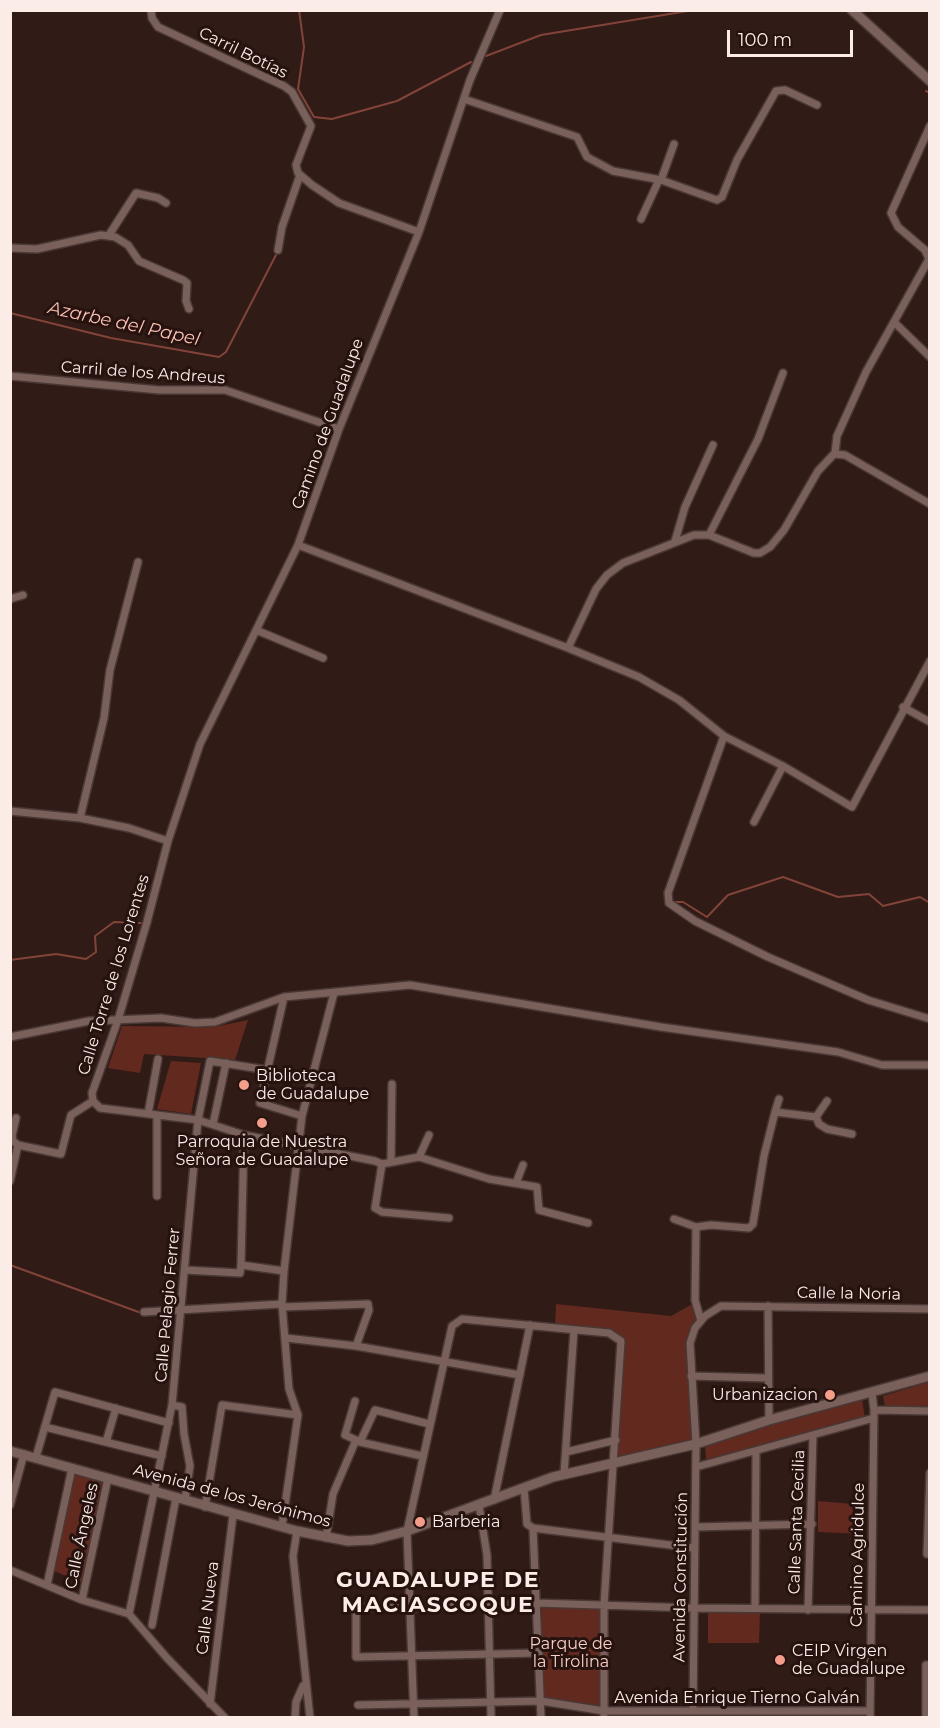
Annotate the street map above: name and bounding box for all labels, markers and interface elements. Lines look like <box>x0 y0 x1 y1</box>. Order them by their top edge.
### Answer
scale bar <box>730 18 856 56</box>
street label: Carril Botías <box>196 23 290 83</box>
text: 100 m <box>738 29 792 51</box>
water label: Azarbe del Papel <box>46 297 202 351</box>
street label: Camino de Guadalupe <box>288 336 368 512</box>
street label: Carril de los Andreus <box>60 358 226 388</box>
street label: Calle Torre de los Lorentes <box>74 872 154 1078</box>
place label: Biblioteca de Guadalupe <box>256 1066 369 1104</box>
marker: Biblioteca de Guadalupe <box>237 1078 251 1092</box>
marker: Parroquia de Nuestra Señora de Guadalupe <box>255 1116 269 1130</box>
place label: Parroquia de Nuestra Señora de Guadalupe <box>176 1132 348 1170</box>
street label: Calle Pelagio Ferrer <box>152 1227 184 1383</box>
street label: Calle la Noria <box>797 1283 901 1305</box>
place label: Urbanizacion <box>712 1385 818 1405</box>
marker: Urbanizacion <box>823 1388 837 1402</box>
street label: Calle Santa Cecilia <box>785 1449 809 1595</box>
street label: Avenida de los Jerónimos <box>131 1460 333 1532</box>
street label: Calle Ángeles <box>61 1481 103 1591</box>
street label: Camino Agridulce <box>847 1483 869 1627</box>
street label: Avenida Constitución <box>670 1492 692 1662</box>
place label: Barberia <box>432 1512 500 1532</box>
marker: Barberia <box>413 1515 427 1529</box>
street label: Calle Nueva <box>193 1560 223 1656</box>
district label: GUADALUPE DE MACIASCOQUE <box>336 1568 540 1620</box>
park label: Parque de la Tirolina <box>530 1634 612 1672</box>
place label: CEIP Virgen de Guadalupe <box>792 1641 905 1679</box>
marker: CEIP Virgen de Guadalupe <box>773 1653 787 1667</box>
street label: Avenida Enrique Tierno Galván <box>614 1688 860 1708</box>

